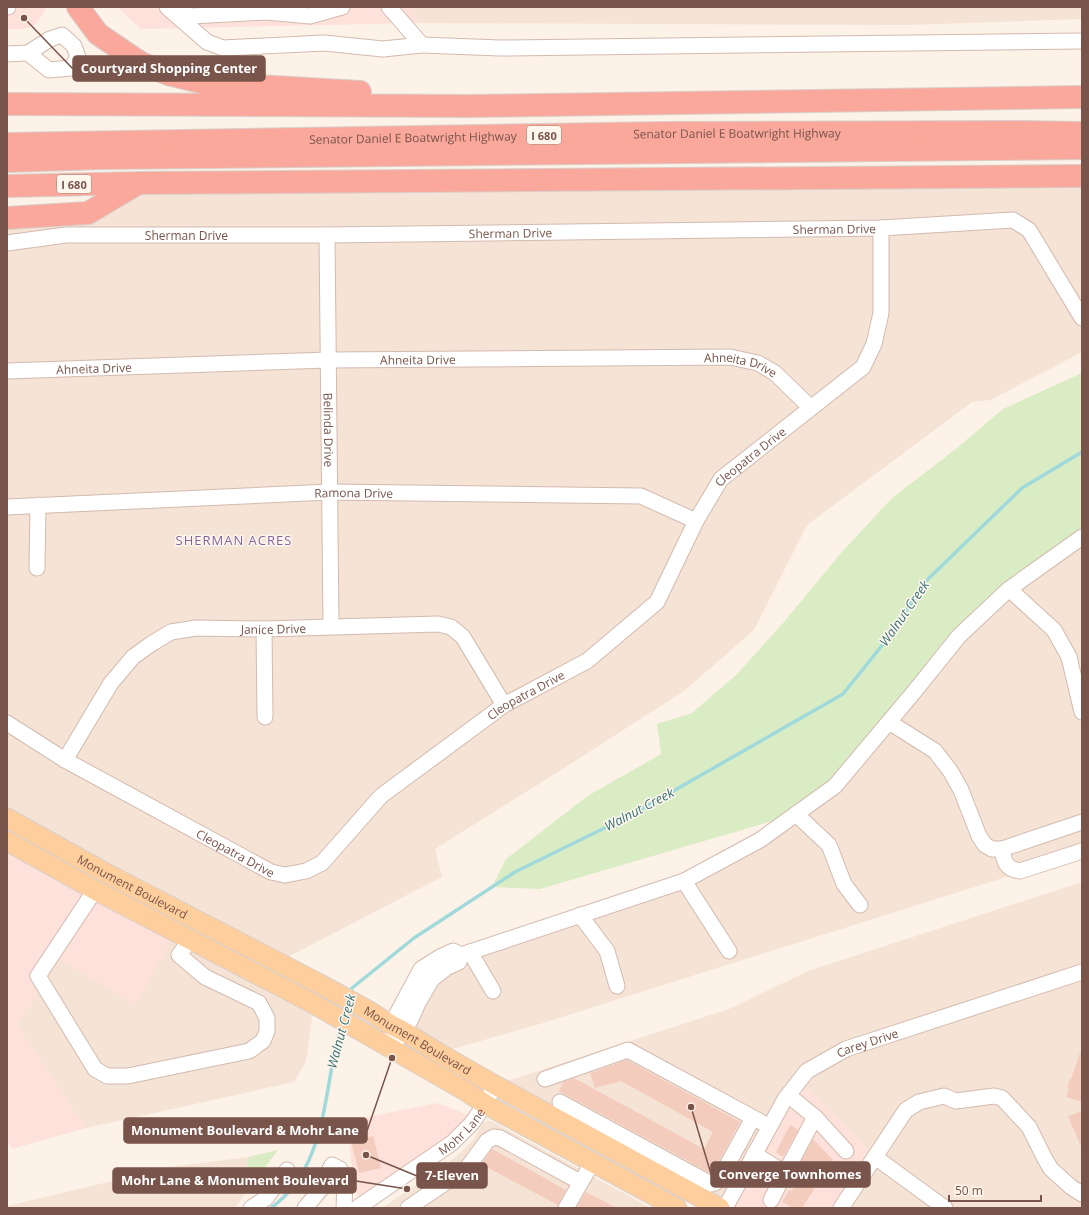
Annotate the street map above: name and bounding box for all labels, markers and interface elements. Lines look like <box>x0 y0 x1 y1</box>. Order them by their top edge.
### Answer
callout: Courtyard Shopping Center <box>73 56 265 81</box>
text: Courtyard Shopping Center <box>81 59 257 77</box>
street label: Senator Daniel E Boatwright Highway <box>633 124 842 142</box>
road number: I 680 <box>527 126 561 144</box>
street label: Senator Daniel E Boatwright Highway <box>309 127 518 147</box>
road number: I 680 <box>57 175 91 193</box>
street label: Sherman Drive <box>793 220 876 238</box>
street label: Sherman Drive <box>469 224 552 242</box>
street label: Sherman Drive <box>145 227 228 244</box>
street label: Ahneita Drive <box>704 348 781 381</box>
street label: Ahneita Drive <box>380 351 456 368</box>
street label: Ahneita Drive <box>56 358 132 378</box>
street label: Belinda Drive <box>320 393 338 468</box>
street label: Cleopatra Drive <box>710 423 789 489</box>
street label: Ramona Drive <box>314 483 393 501</box>
district label: SHERMAN ACRES <box>176 531 292 549</box>
water label: Walnut Creek <box>875 576 934 649</box>
street label: Janice Drive <box>240 619 307 638</box>
street label: Cleopatra Drive <box>483 666 568 724</box>
water label: Walnut Creek <box>601 783 678 835</box>
street label: Cleopatra Drive <box>193 825 278 881</box>
street label: Monument Boulevard <box>74 850 191 922</box>
water label: Walnut Creek <box>322 991 360 1070</box>
street label: Monument Boulevard <box>361 1001 475 1078</box>
street label: Carey Drive <box>833 1024 901 1061</box>
street label: Mohr Lane <box>435 1104 489 1159</box>
callout: Monument Boulevard & Mohr Lane <box>124 1118 367 1143</box>
text: Monument Boulevard & Mohr Lane <box>131 1121 359 1139</box>
callout: Converge Townhomes <box>711 1162 870 1187</box>
callout: 7-Eleven <box>417 1163 487 1188</box>
text: Converge Townhomes <box>718 1165 862 1183</box>
text: 7-Eleven <box>425 1166 479 1184</box>
callout: Mohr Lane & Monument Boulevard <box>113 1168 356 1193</box>
text: Mohr Lane & Monument Boulevard <box>121 1171 349 1189</box>
scale bar <box>949 1177 1041 1203</box>
text: 50 m <box>955 1182 983 1199</box>

